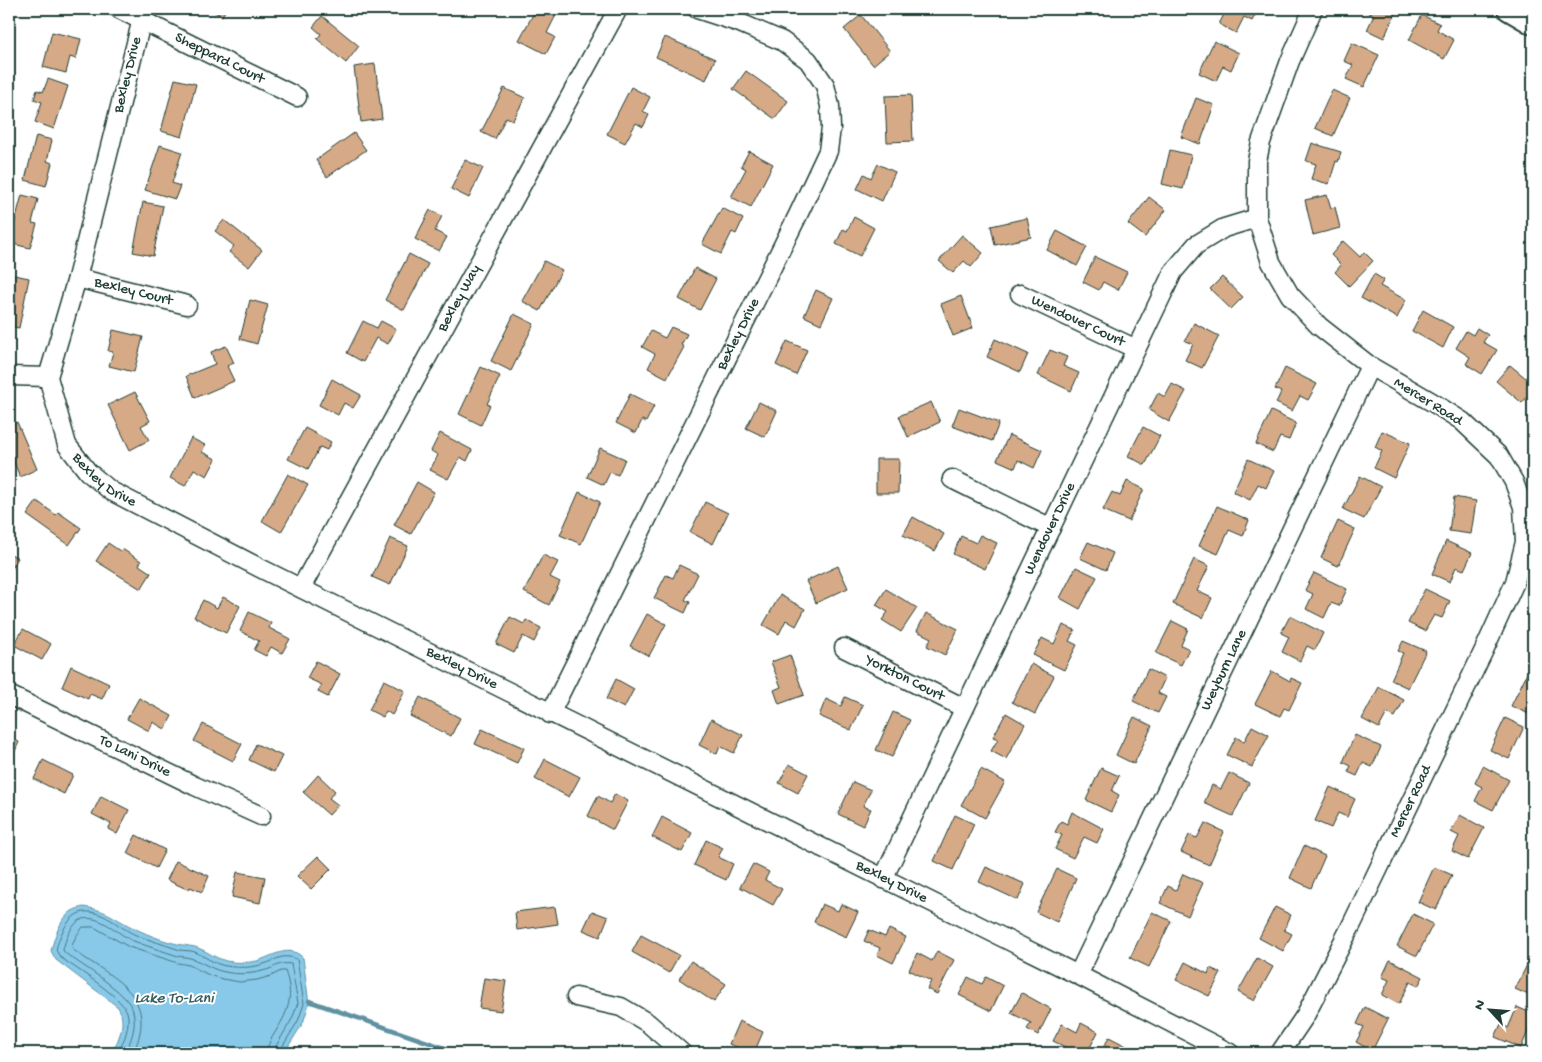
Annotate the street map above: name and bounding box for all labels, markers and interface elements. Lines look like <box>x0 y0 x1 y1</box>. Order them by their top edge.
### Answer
street label: Sheppard Court <box>171 29 269 89</box>
street label: Bexley Drive <box>110 35 146 116</box>
street label: Bexley Way <box>433 261 485 336</box>
street label: Bexley Court <box>91 273 176 311</box>
street label: Wendover Court <box>1028 291 1129 352</box>
street label: Bexley Drive <box>713 295 764 374</box>
street label: Mercer Road <box>1390 374 1467 431</box>
street label: Bexley Drive <box>67 449 139 512</box>
street label: Wendover Drive <box>1021 480 1080 578</box>
street label: Weyburn Lane <box>1197 627 1251 714</box>
street label: Bexley Drive <box>422 642 501 694</box>
street label: Yorkton Court <box>861 650 949 706</box>
street label: To Lani Drive <box>95 731 174 782</box>
street label: Mercer Road <box>1386 761 1437 840</box>
street label: Bexley Drive <box>852 856 931 908</box>
north arrow <box>1464 984 1514 1034</box>
water label: Lake To-Lani <box>134 990 215 1009</box>
text: N <box>1471 998 1490 1013</box>

